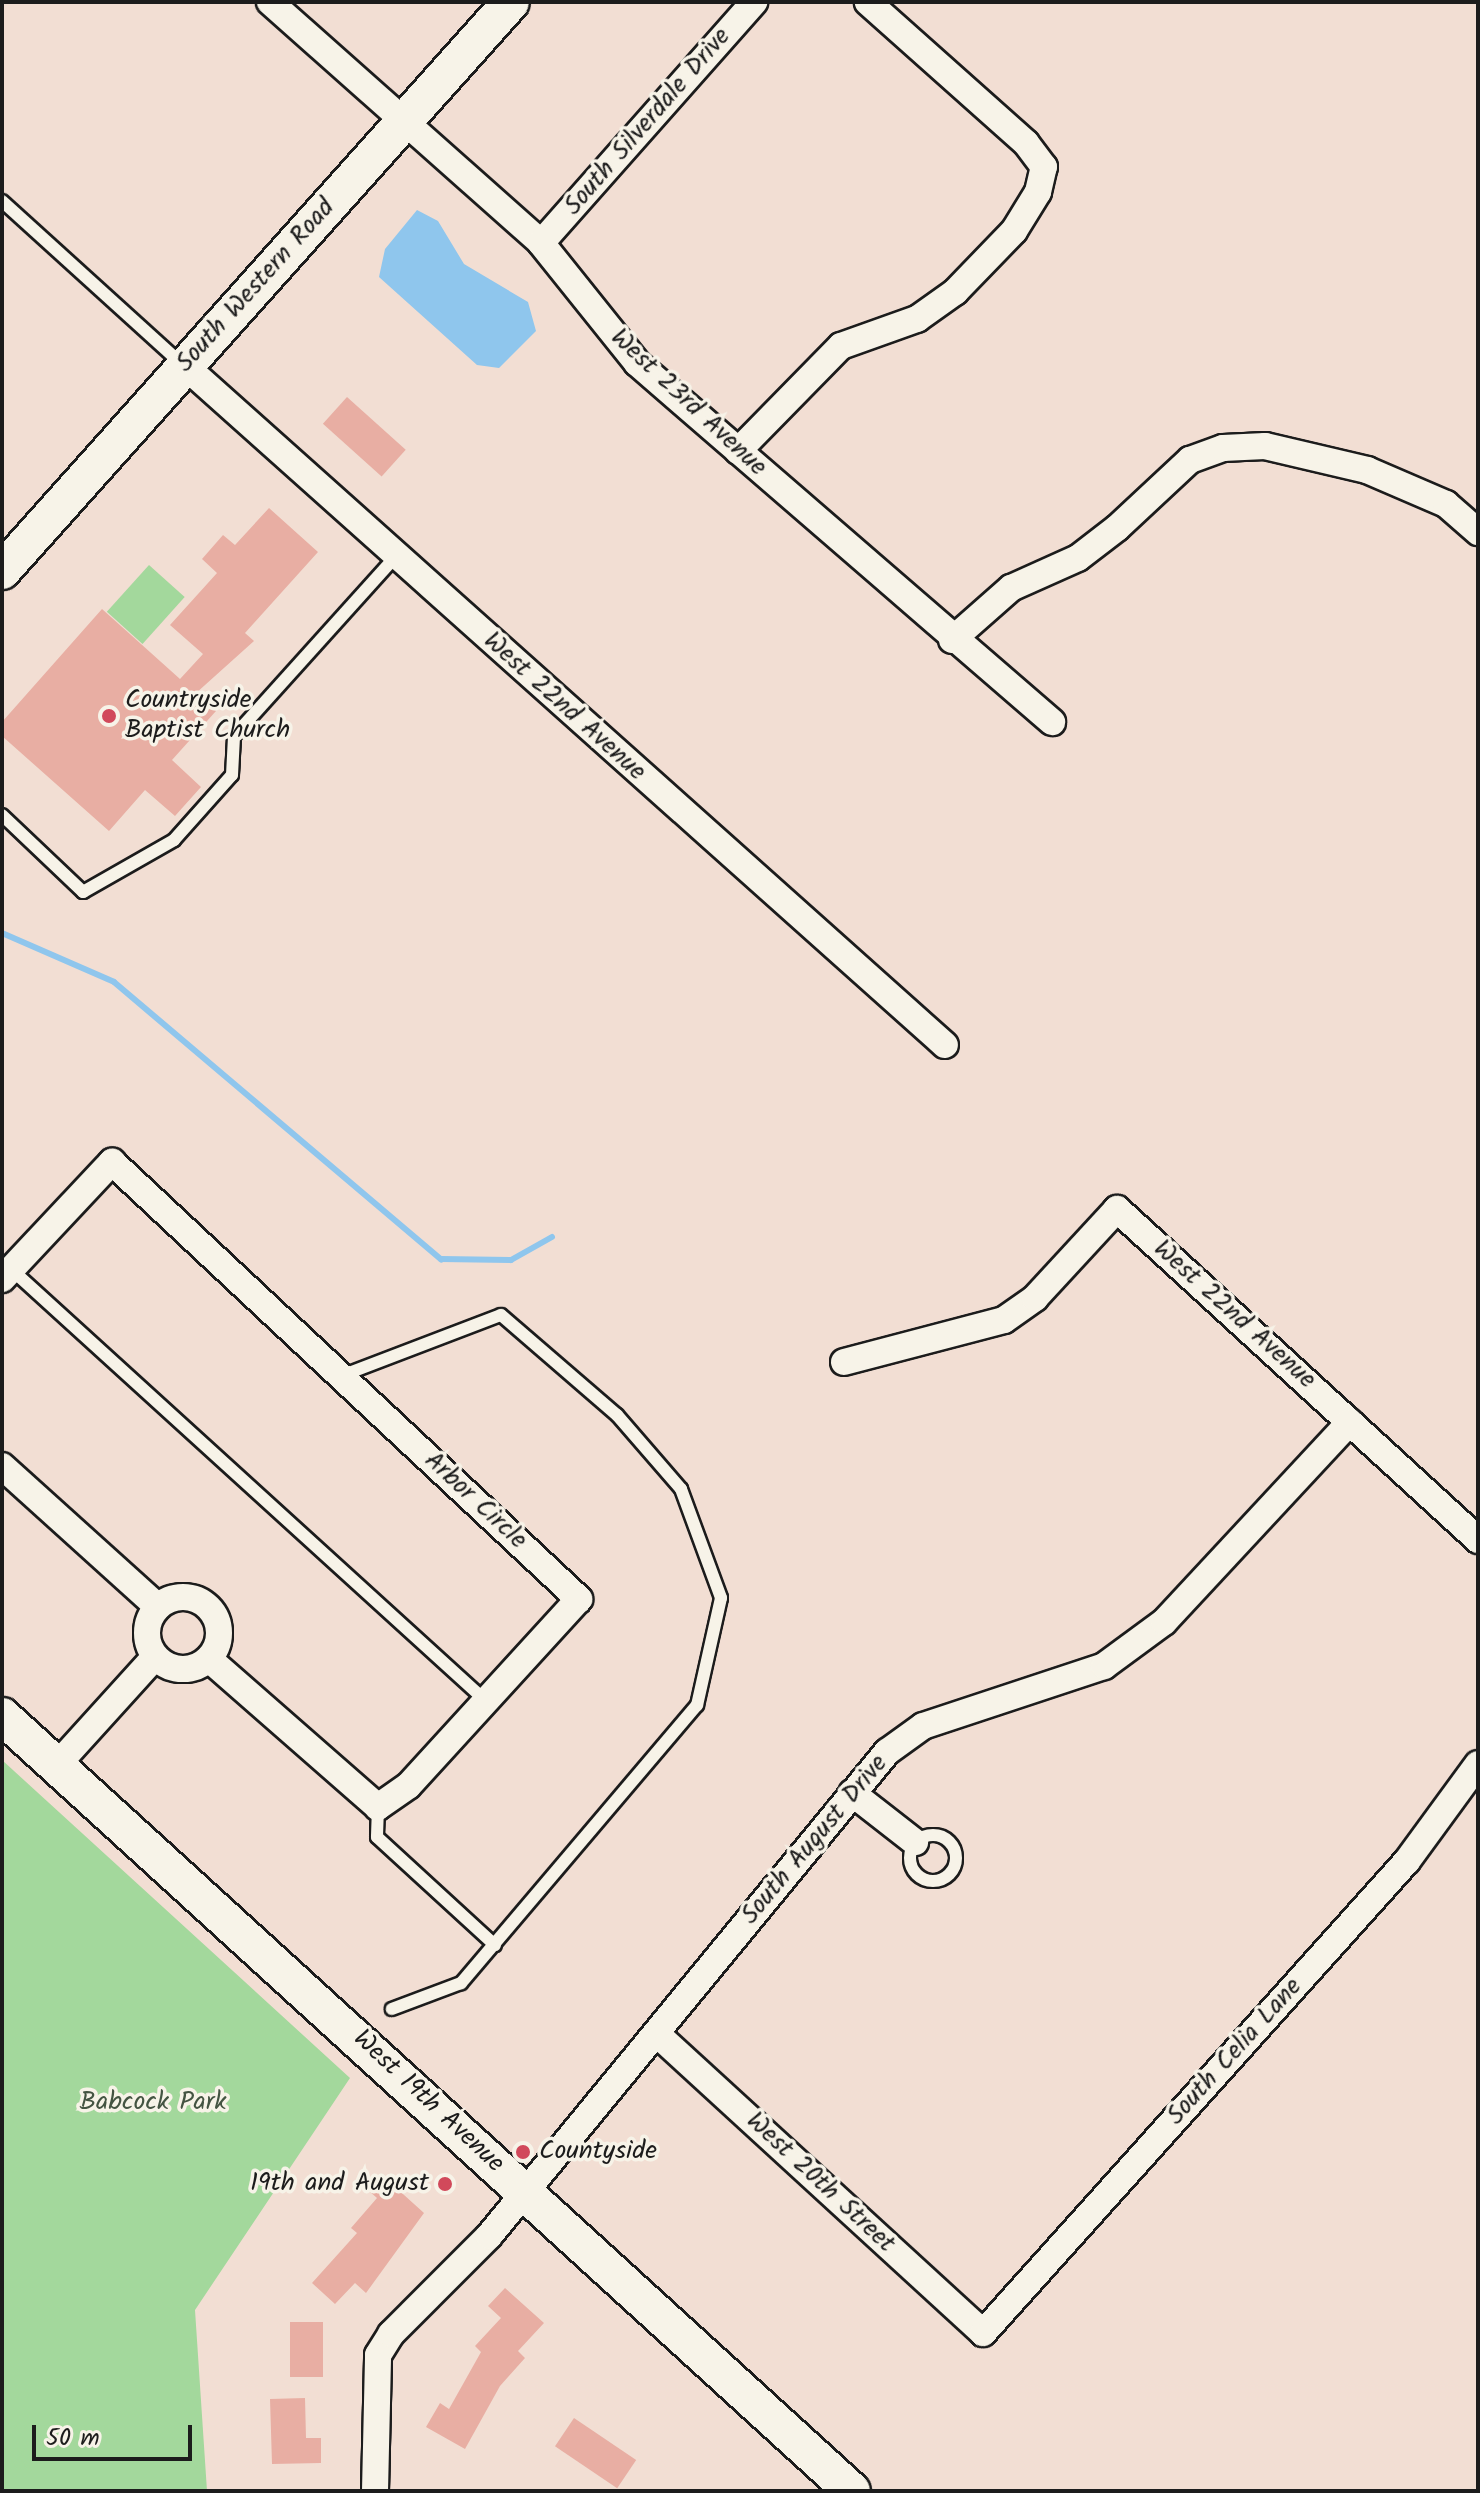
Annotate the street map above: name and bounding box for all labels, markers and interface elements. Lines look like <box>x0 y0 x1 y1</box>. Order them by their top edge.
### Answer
street label: South Silverdale Drive <box>558 22 738 222</box>
street label: South Western Road <box>170 193 342 379</box>
street label: West 23rd Avenue <box>603 323 773 483</box>
street label: West 22nd Avenue <box>476 626 652 788</box>
place label: Countryside Baptist Church <box>125 685 290 746</box>
marker: Countryside Baptist Church <box>100 707 118 725</box>
street label: West 22nd Avenue <box>1146 1234 1322 1396</box>
street label: Arbor Circle <box>417 1446 533 1556</box>
street label: South August Drive <box>735 1749 895 1931</box>
street label: South Celia Lane <box>1161 1972 1309 2132</box>
street label: West 19th Avenue <box>346 2024 510 2180</box>
park label: Babcock Park <box>79 2087 227 2119</box>
street label: West 20th Street <box>739 2106 901 2260</box>
place label: Countyside <box>539 2136 657 2168</box>
marker: Countyside <box>514 2143 532 2161</box>
place label: 19th and August <box>250 2168 429 2200</box>
marker: 19th and August <box>436 2175 454 2193</box>
scale bar <box>36 2409 196 2459</box>
text: 50 m <box>46 2419 100 2458</box>

